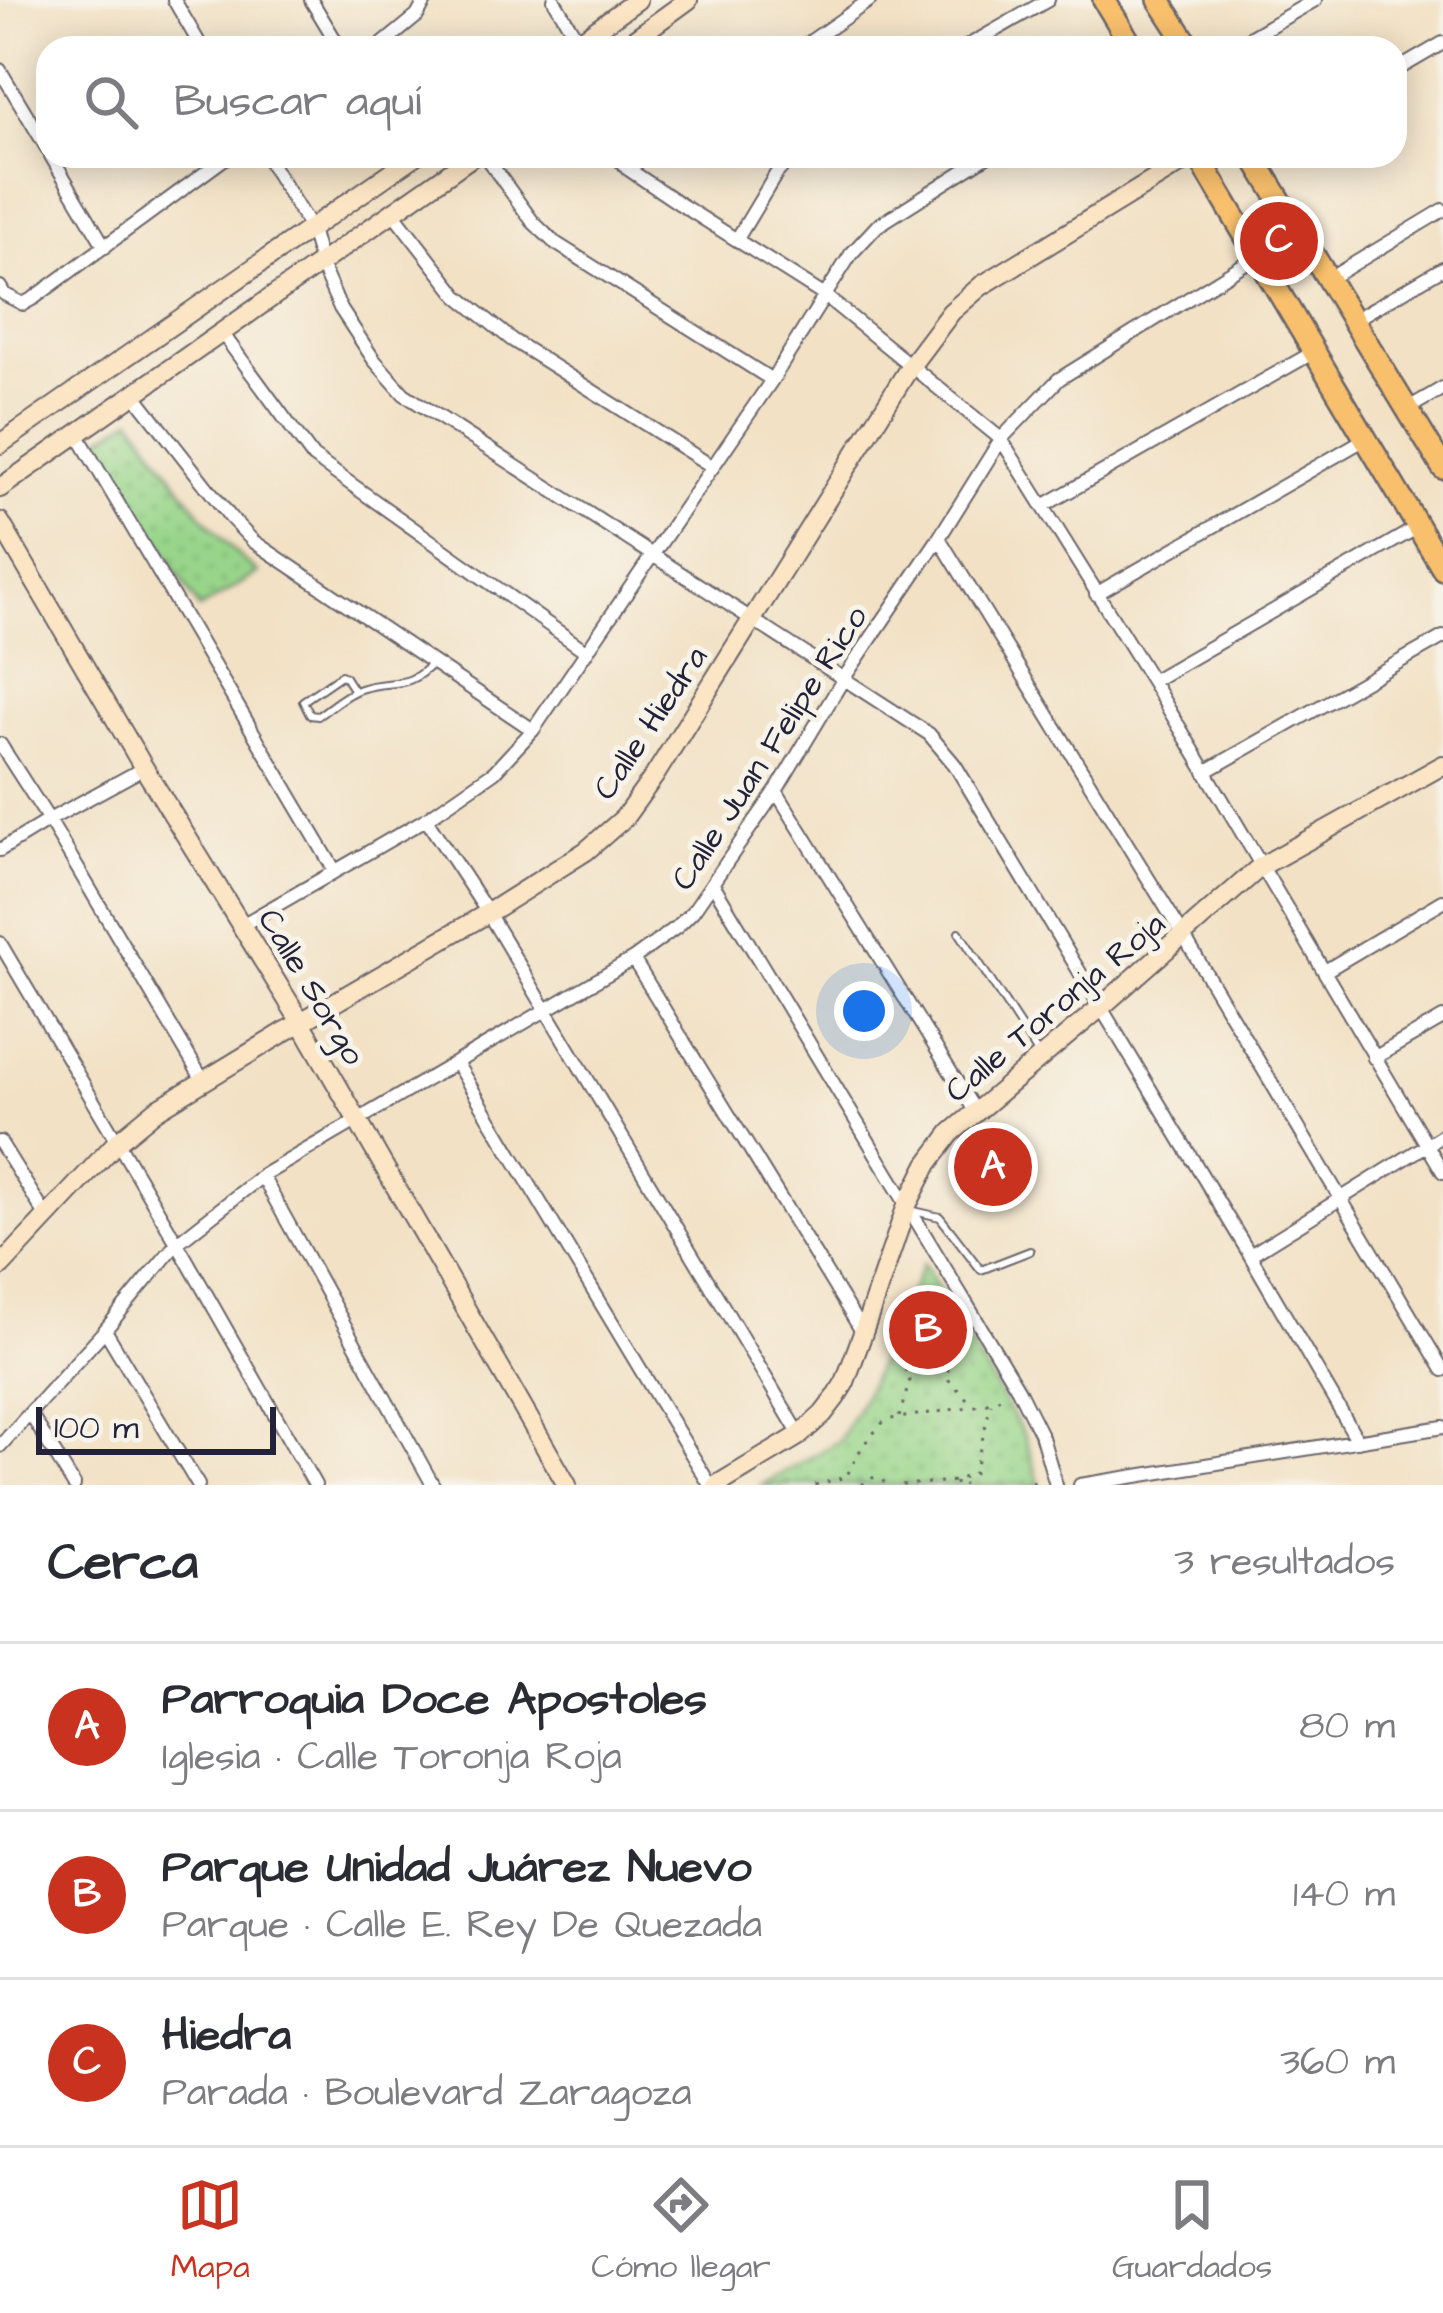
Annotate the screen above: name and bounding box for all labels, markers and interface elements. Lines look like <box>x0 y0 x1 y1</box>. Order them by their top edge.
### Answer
search box <box>36 36 1407 168</box>
icon: search <box>78 69 144 135</box>
text: Buscar aquí <box>174 71 421 133</box>
pin: C <box>1240 196 1318 286</box>
street label: Calle Juan Felipe Rico <box>660 597 879 899</box>
street label: Calle Hiedra <box>582 637 719 809</box>
street label: Calle Sorgo <box>245 900 376 1075</box>
street label: Calle Toronja Roja <box>935 902 1175 1113</box>
your location <box>834 981 894 1041</box>
pin: A <box>954 1122 1032 1212</box>
pin: B <box>889 1285 967 1375</box>
scale bar <box>36 1401 276 1454</box>
text: 100 m <box>54 1405 139 1451</box>
text: Cerca <box>48 1528 198 1599</box>
text: 3 resultados <box>1174 1536 1395 1590</box>
text: Parroquia Doce Apostoles <box>162 1669 707 1731</box>
text: A <box>75 1700 99 1754</box>
text: 80 m <box>1299 1700 1395 1754</box>
text: Iglesia · Calle Toronja Roja <box>162 1731 622 1785</box>
text: Parque Unidad Juárez Nuevo <box>162 1837 751 1899</box>
text: B <box>73 1868 101 1922</box>
text: 140 m <box>1293 1868 1395 1922</box>
text: Parque · Calle E. Rey De Quezada <box>162 1899 762 1953</box>
text: Hiedra <box>162 2005 291 2067</box>
text: C <box>73 2036 101 2090</box>
text: 360 m <box>1280 2036 1395 2090</box>
text: Parada · Boulevard Zaragoza <box>162 2067 692 2121</box>
tab: Mapa <box>171 2172 250 2290</box>
tab: Cómo llegar <box>591 2172 771 2290</box>
tab: Guardados <box>1112 2172 1272 2290</box>

